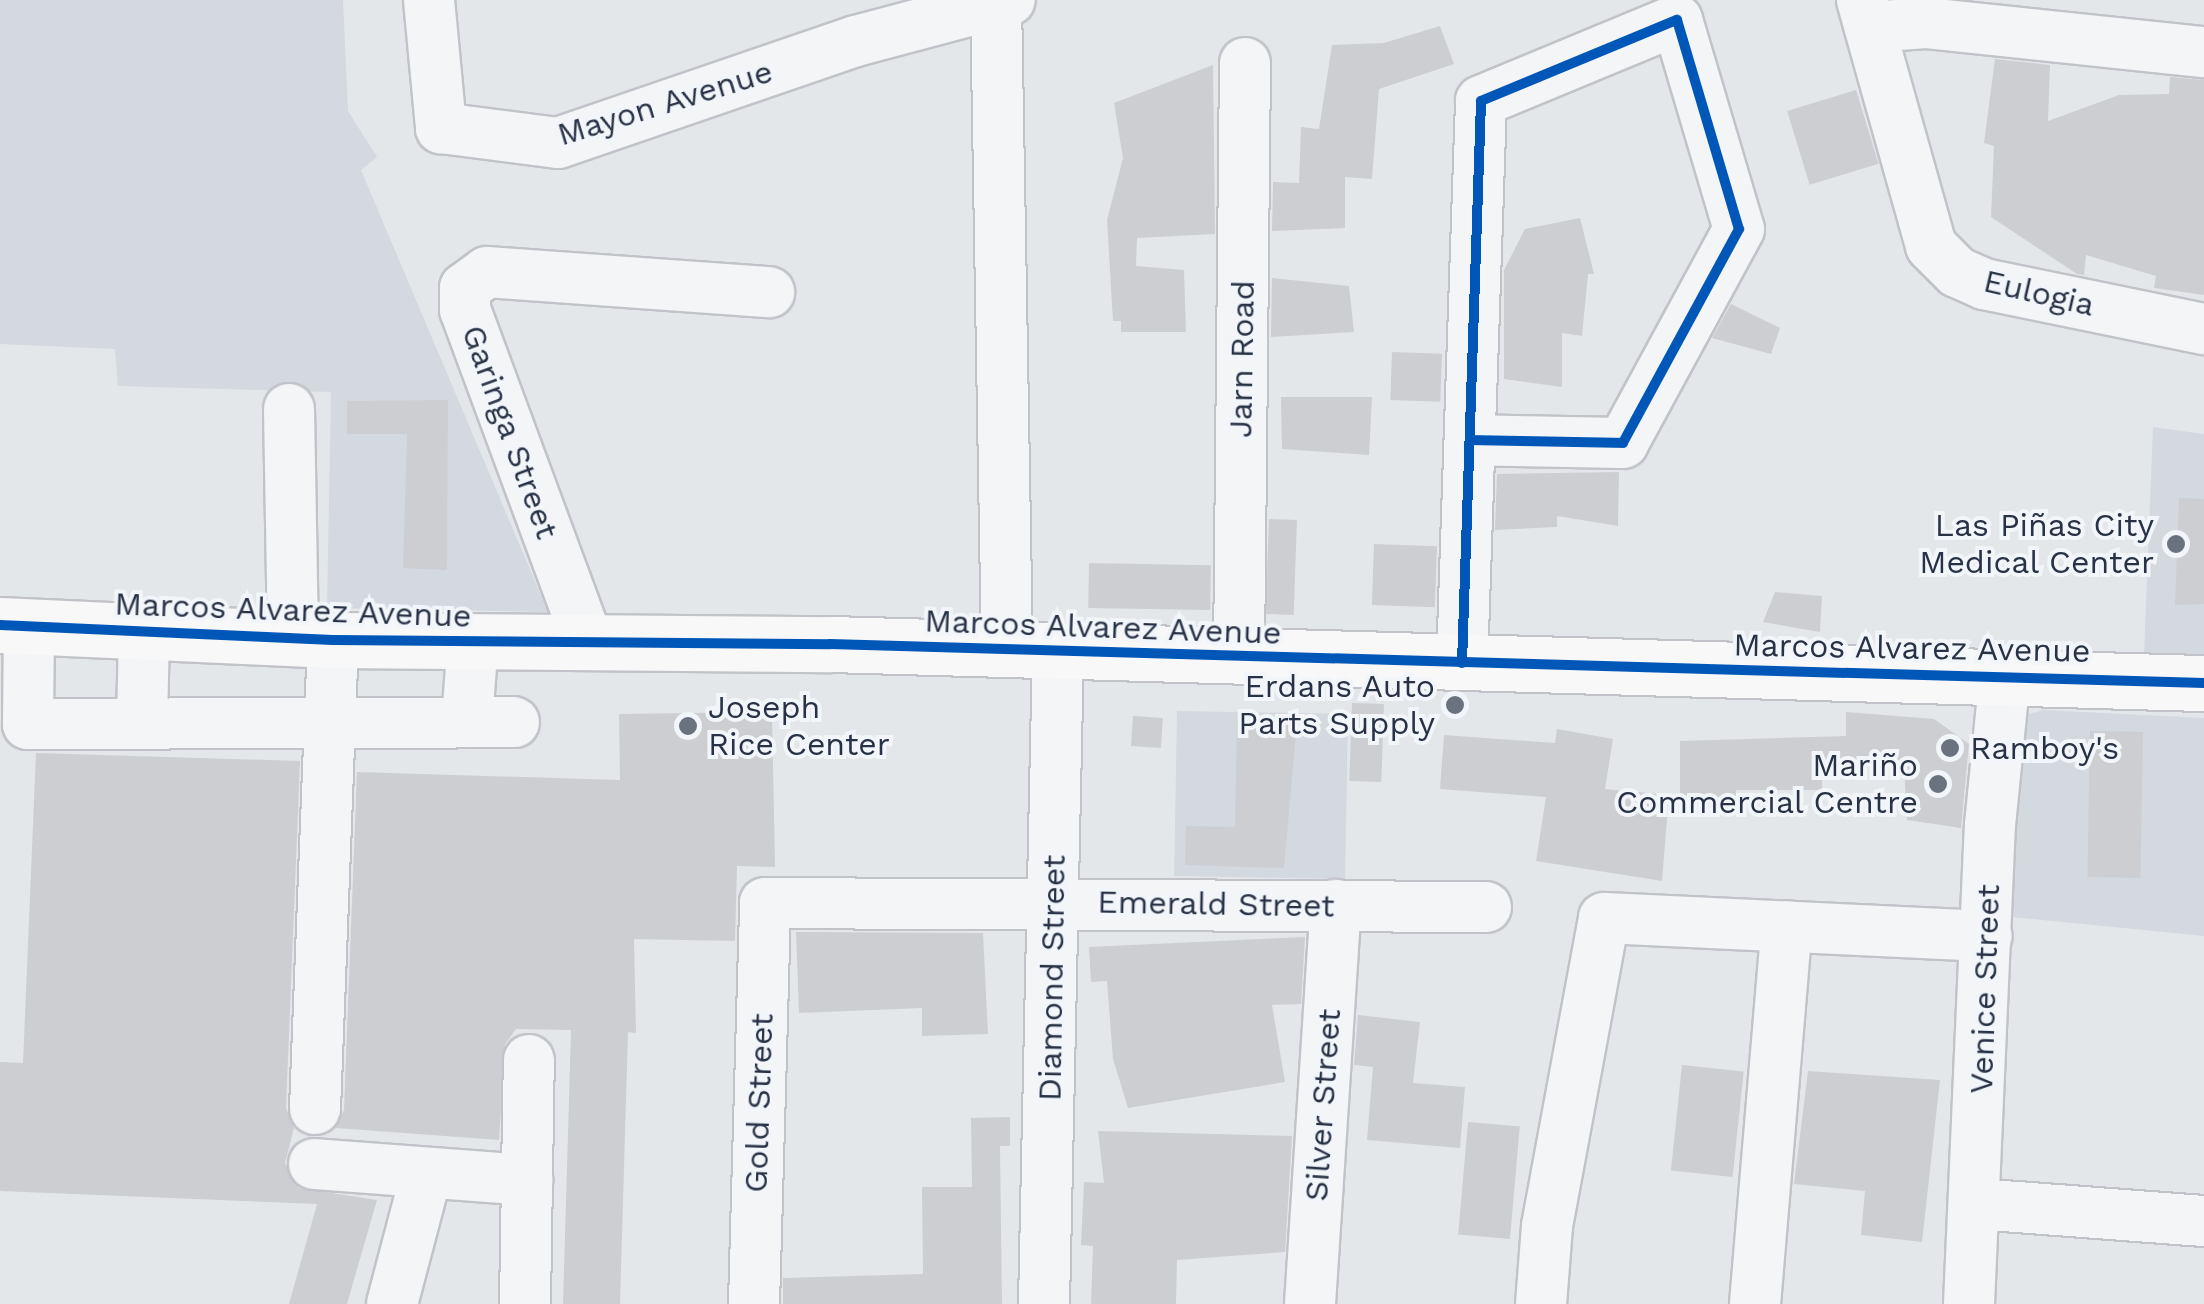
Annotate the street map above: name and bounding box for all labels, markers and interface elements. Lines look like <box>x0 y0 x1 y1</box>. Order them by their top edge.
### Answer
street label: Mayon Avenue <box>552 52 778 154</box>
street label: Eulogia <box>1980 262 2098 324</box>
street label: Jarn Road <box>1221 280 1263 438</box>
street label: Garinga Street <box>453 320 567 544</box>
place label: Las Piñas City Medical Center <box>1918 507 2154 582</box>
marker: Las Piñas City Medical Center <box>2163 531 2189 557</box>
street label: Marcos Alvarez Avenue <box>113 585 473 635</box>
street label: Marcos Alvarez Avenue <box>923 602 1283 652</box>
street label: Marcos Alvarez Avenue <box>1732 626 2092 670</box>
place label: Erdans Auto Parts Supply <box>1238 668 1435 743</box>
place label: Joseph Rice Center <box>708 689 890 764</box>
marker: Erdans Auto Parts Supply <box>1444 694 1466 716</box>
marker: Joseph Rice Center <box>677 715 699 737</box>
place label: Ramboy's <box>1970 729 2119 767</box>
marker: Ramboy's <box>1939 737 1961 759</box>
place label: Mariño Commercial Centre <box>1615 747 1918 822</box>
marker: Mariño Commercial Centre <box>1927 773 1949 795</box>
street label: Diamond Street <box>1031 855 1073 1101</box>
street label: Emerald Street <box>1097 883 1335 925</box>
street label: Venice Street <box>1962 884 2008 1094</box>
street label: Silver Street <box>1297 1007 1349 1203</box>
street label: Gold Street <box>737 1013 781 1193</box>

